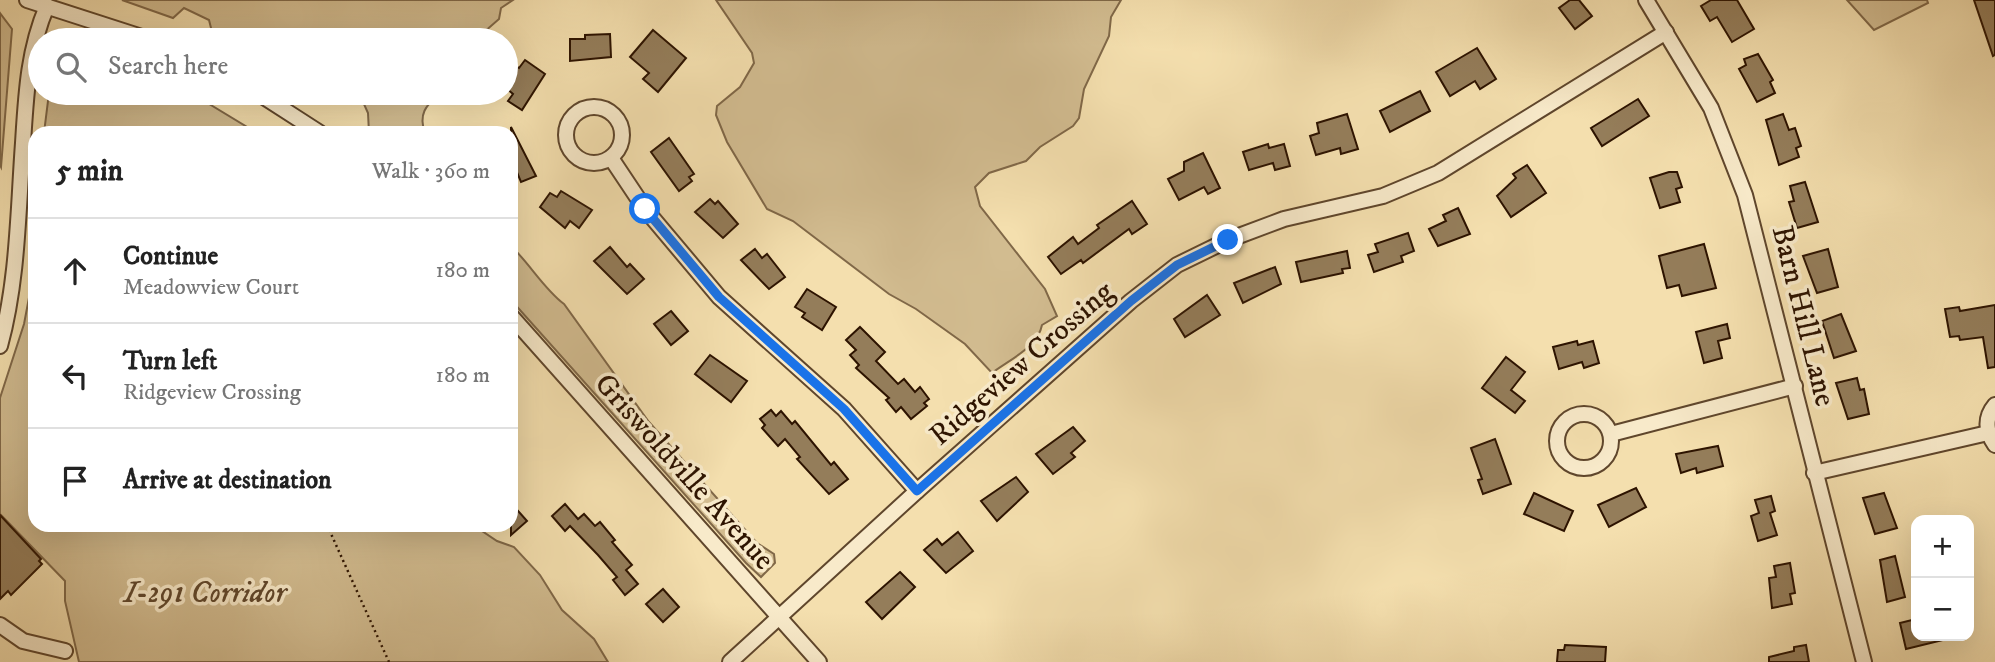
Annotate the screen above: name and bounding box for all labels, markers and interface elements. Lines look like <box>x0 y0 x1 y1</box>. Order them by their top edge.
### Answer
search box <box>28 28 518 105</box>
icon: search <box>52 48 90 86</box>
text: Search here <box>108 50 228 83</box>
text: 5 min <box>56 153 123 190</box>
text: Walk · 360 m <box>372 157 490 186</box>
route start <box>629 193 660 224</box>
street label: Barn Hill Lane <box>1763 222 1843 410</box>
route end <box>1212 224 1243 255</box>
text: Continue <box>123 240 218 273</box>
icon: ahead <box>56 252 94 290</box>
text: 180 m <box>435 256 490 285</box>
text: Meadowview Court <box>123 273 299 302</box>
street label: Ridgeview Crossing <box>922 274 1122 454</box>
text: Turn left <box>123 345 217 378</box>
icon: left <box>56 357 94 395</box>
text: 180 m <box>435 361 490 390</box>
street label: Griswoldville Avenue <box>586 366 782 578</box>
text: Ridgeview Crossing <box>123 378 301 407</box>
icon: arrive <box>56 462 94 500</box>
text: Arrive at destination <box>123 464 332 497</box>
map controls <box>1911 515 1974 641</box>
button: + <box>1911 515 1974 578</box>
park label: I-291 Corridor <box>122 575 288 612</box>
button: − <box>1911 578 1974 641</box>

